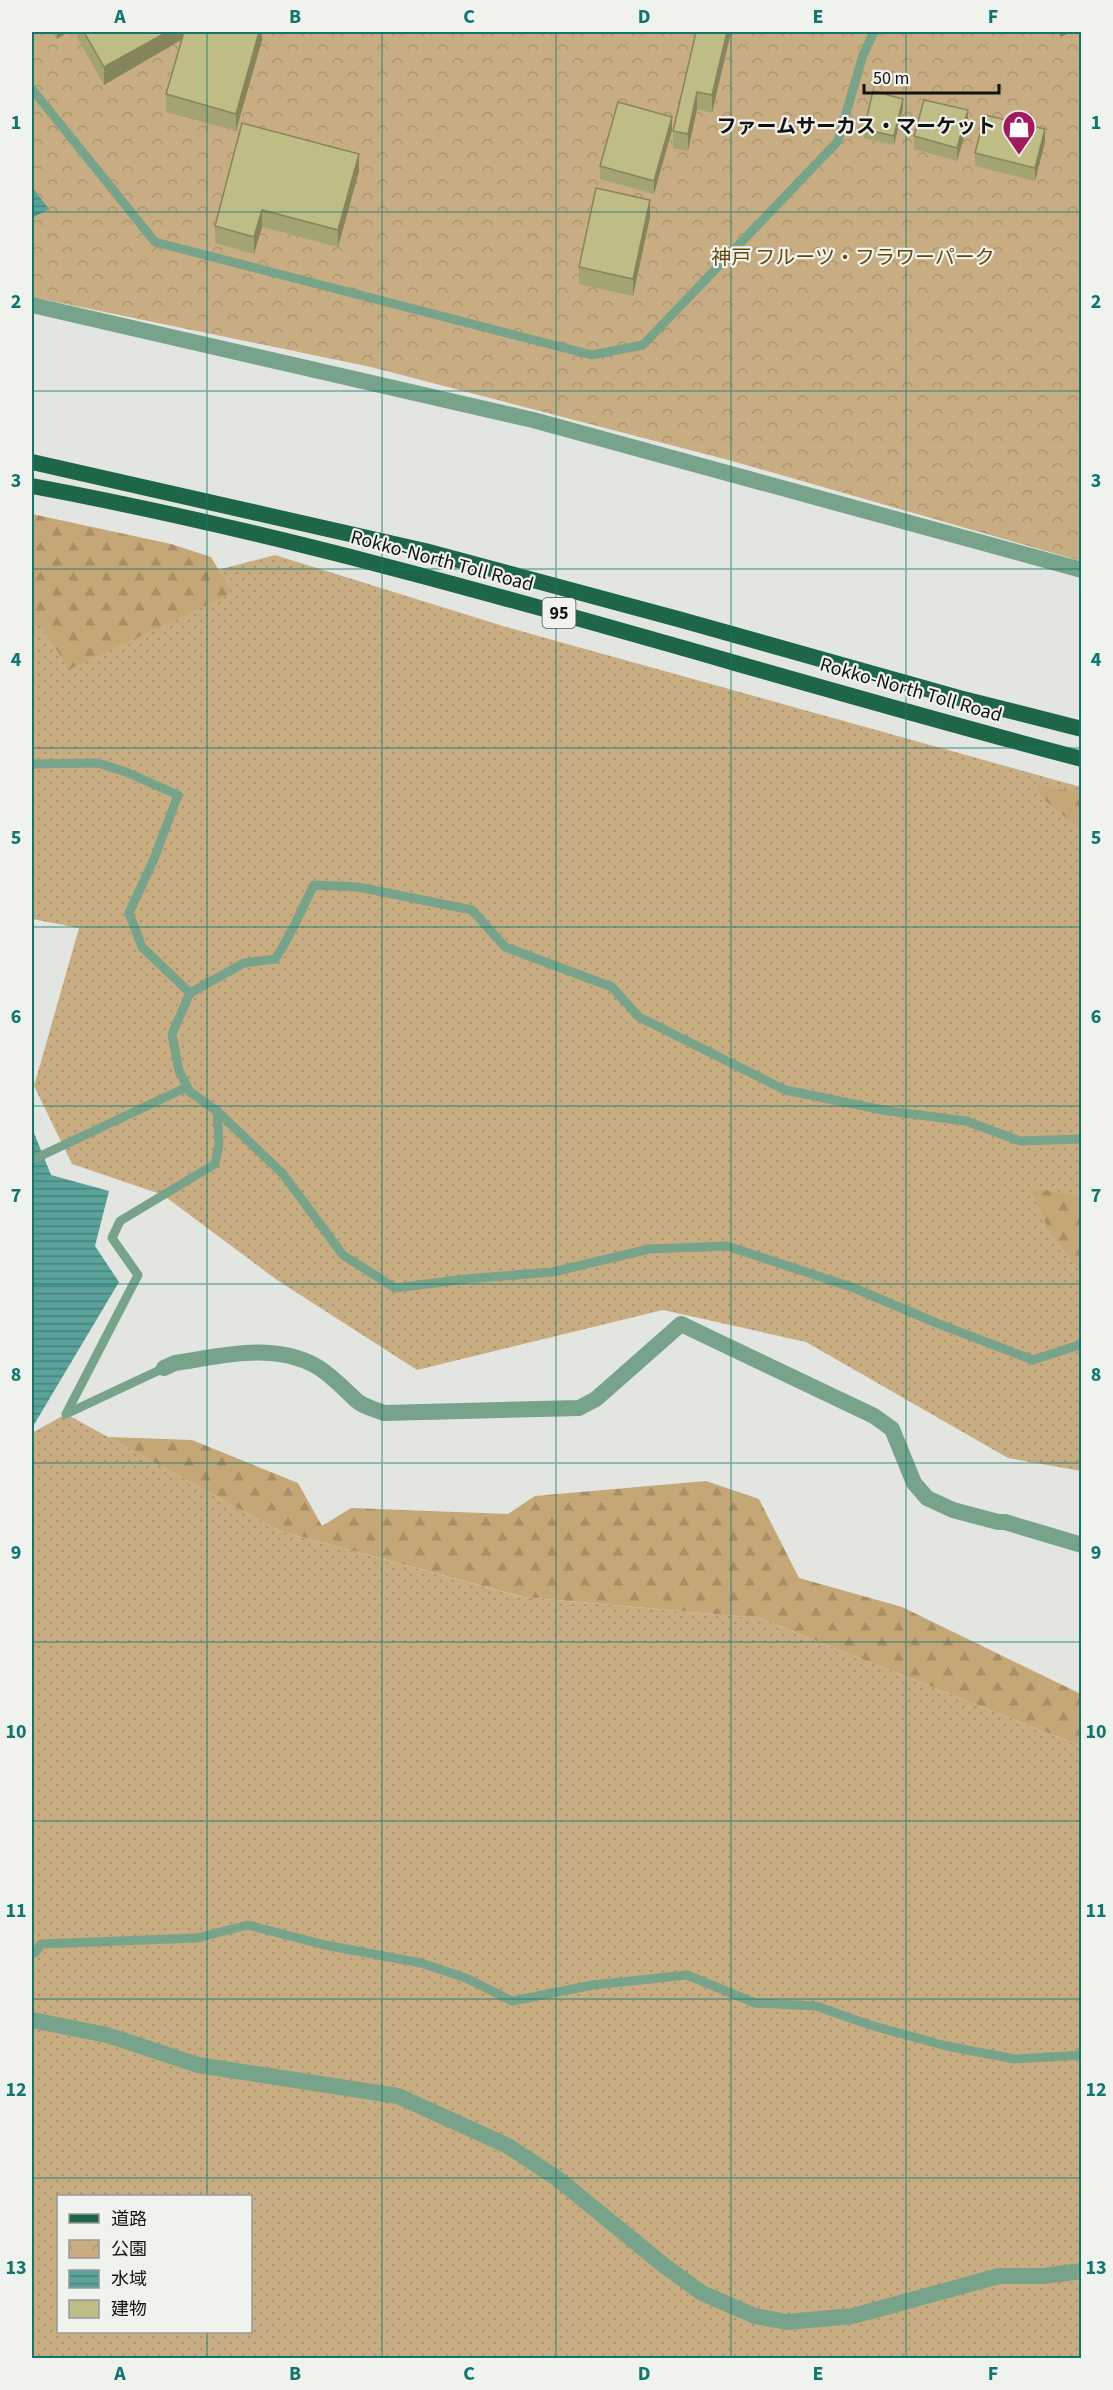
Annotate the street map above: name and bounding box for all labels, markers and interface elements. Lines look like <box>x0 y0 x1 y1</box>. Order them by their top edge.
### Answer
text: A <box>113 3 126 31</box>
text: B <box>289 3 301 31</box>
text: C <box>463 3 475 31</box>
text: D <box>638 3 650 31</box>
text: E <box>813 3 823 31</box>
text: F <box>988 3 998 31</box>
scale bar <box>864 57 999 95</box>
text: 50 m <box>873 66 909 91</box>
text: 1 <box>11 109 21 137</box>
shop icon: ファームサーカス・マーケット <box>1001 109 1037 156</box>
text: 1 <box>1091 109 1101 137</box>
place label: ファームサーカス・マーケット <box>717 113 996 141</box>
park label: 神戸 フルーツ・フラワーパーク <box>711 244 995 272</box>
text: 2 <box>11 288 21 316</box>
text: 2 <box>1091 288 1101 316</box>
text: 3 <box>11 467 21 495</box>
text: 3 <box>1091 467 1101 495</box>
street label: Rokko-North Toll Road <box>347 523 537 599</box>
road number: 95 <box>542 598 576 628</box>
text: 4 <box>11 646 22 674</box>
text: 4 <box>1091 646 1102 674</box>
street label: Rokko-North Toll Road <box>817 651 1005 729</box>
text: 5 <box>11 824 21 852</box>
text: 5 <box>1091 824 1101 852</box>
text: 6 <box>11 1003 21 1031</box>
text: 6 <box>1091 1003 1101 1031</box>
text: 7 <box>11 1182 21 1210</box>
text: 7 <box>1091 1182 1101 1210</box>
text: 8 <box>11 1361 21 1389</box>
text: 8 <box>1091 1361 1101 1389</box>
text: 9 <box>11 1539 21 1567</box>
text: 9 <box>1091 1539 1101 1567</box>
text: 10 <box>5 1718 27 1746</box>
text: 10 <box>1085 1718 1107 1746</box>
text: 11 <box>5 1897 27 1925</box>
text: 11 <box>1085 1897 1107 1925</box>
text: 12 <box>5 2076 27 2104</box>
text: 12 <box>1085 2076 1107 2104</box>
legend <box>57 2195 252 2333</box>
text: 道路 <box>111 2207 147 2232</box>
text: 公園 <box>111 2237 147 2262</box>
text: 13 <box>5 2254 27 2282</box>
text: 13 <box>1085 2254 1107 2282</box>
text: 水域 <box>111 2267 147 2292</box>
text: 建物 <box>111 2297 147 2322</box>
text: A <box>113 2360 126 2388</box>
text: B <box>289 2360 301 2388</box>
text: C <box>463 2360 475 2388</box>
text: D <box>638 2360 650 2388</box>
text: E <box>813 2360 823 2388</box>
text: F <box>988 2360 998 2388</box>

